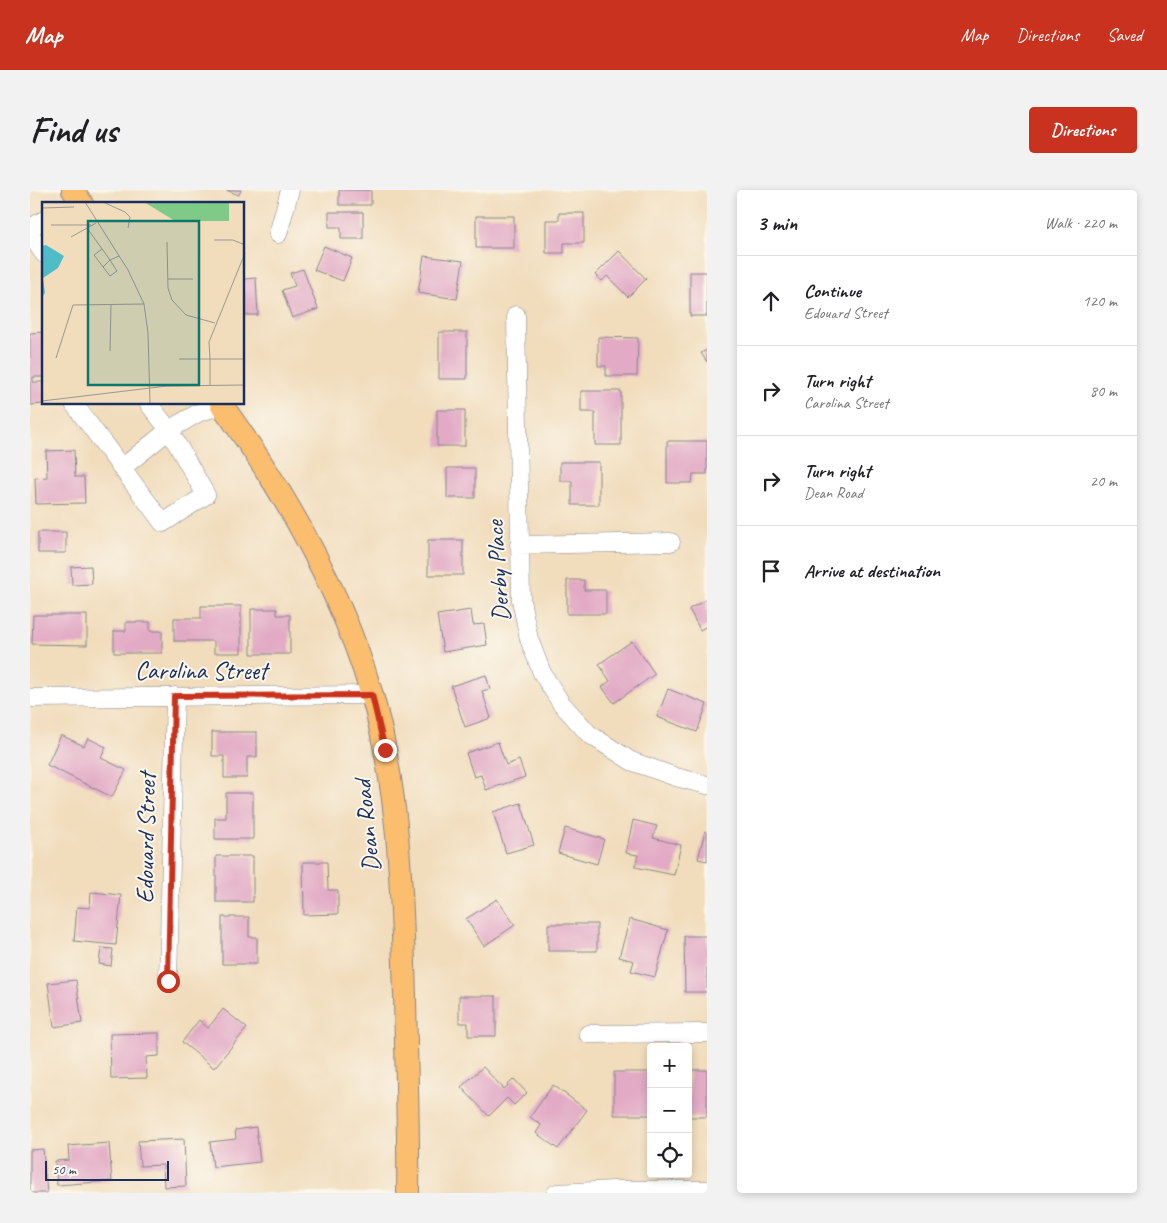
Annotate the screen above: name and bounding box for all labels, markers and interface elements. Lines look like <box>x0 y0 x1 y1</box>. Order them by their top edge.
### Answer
text: Map <box>25 20 62 50</box>
text: Map <box>961 24 988 46</box>
text: Directions <box>1016 24 1079 46</box>
text: Saved <box>1107 24 1142 46</box>
button: Directions <box>1029 107 1137 153</box>
text: Find us <box>30 108 117 153</box>
inset map <box>42 202 245 405</box>
text: 3 min <box>757 210 797 236</box>
text: Walk · 220 m <box>1045 213 1117 233</box>
text: Continue <box>804 279 861 303</box>
icon: ahead <box>757 287 785 315</box>
text: 120 m <box>1083 291 1117 311</box>
text: Edouard Street <box>804 303 888 323</box>
text: Turn right <box>804 369 871 393</box>
icon: right <box>757 377 785 405</box>
text: 80 m <box>1090 381 1117 401</box>
text: Carolina Street <box>804 393 889 413</box>
text: Turn right <box>804 459 871 483</box>
icon: right <box>757 467 785 495</box>
text: 20 m <box>1090 471 1117 491</box>
text: Dean Road <box>804 483 863 503</box>
street label: Derby Place <box>478 518 517 623</box>
icon: arrive <box>757 557 785 585</box>
text: Arrive at destination <box>804 559 940 583</box>
street label: Carolina Street <box>135 655 271 687</box>
route end <box>374 739 397 762</box>
street label: Edouard Street <box>129 769 163 904</box>
street label: Dean Road <box>346 774 388 874</box>
route start <box>157 970 180 993</box>
map controls <box>647 1043 692 1178</box>
button: + <box>647 1043 692 1088</box>
button: − <box>647 1088 692 1133</box>
button: locate <box>647 1133 692 1178</box>
scale bar <box>45 1158 169 1181</box>
text: 50 m <box>52 1161 76 1178</box>

